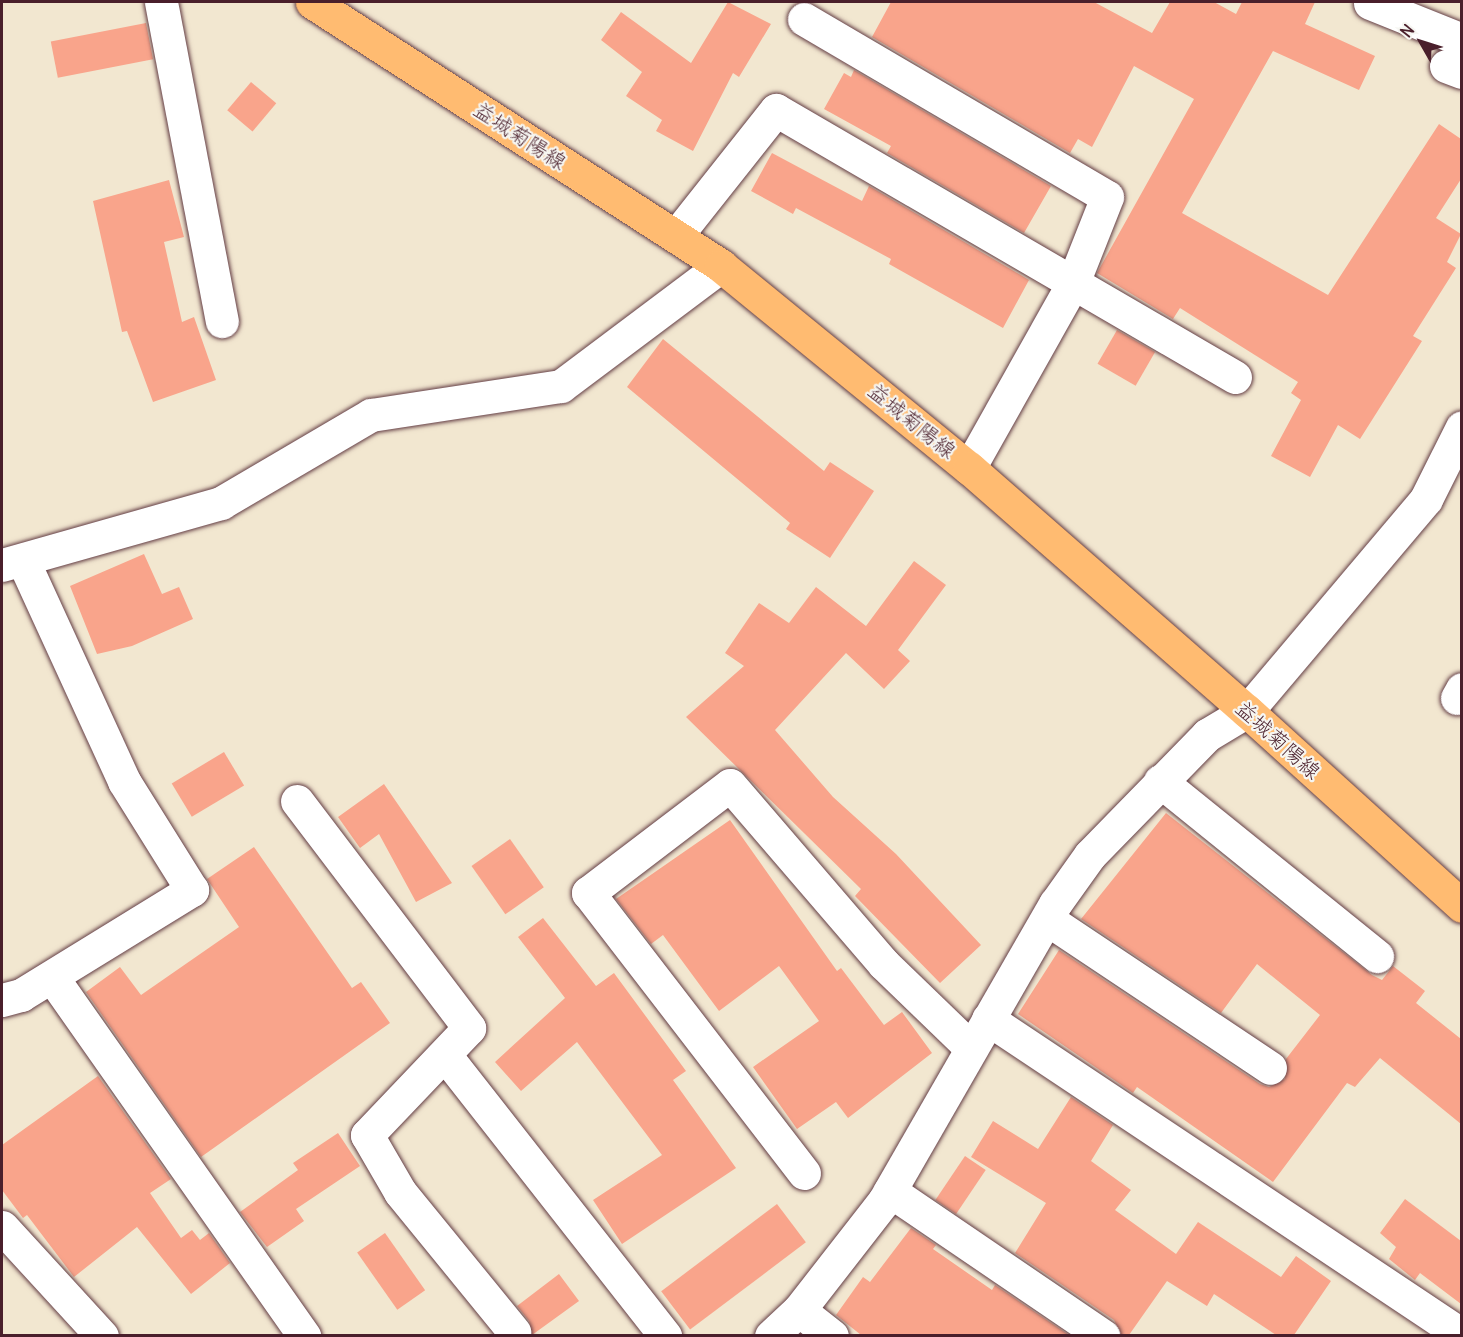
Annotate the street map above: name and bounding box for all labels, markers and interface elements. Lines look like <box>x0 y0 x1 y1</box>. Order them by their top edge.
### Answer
north arrow <box>1391 12 1451 72</box>
text: N <box>1396 20 1418 41</box>
street label: 益城菊陽線 <box>469 97 571 175</box>
street label: 益城菊陽線 <box>863 378 961 464</box>
street label: 益城菊陽線 <box>1231 696 1325 784</box>

